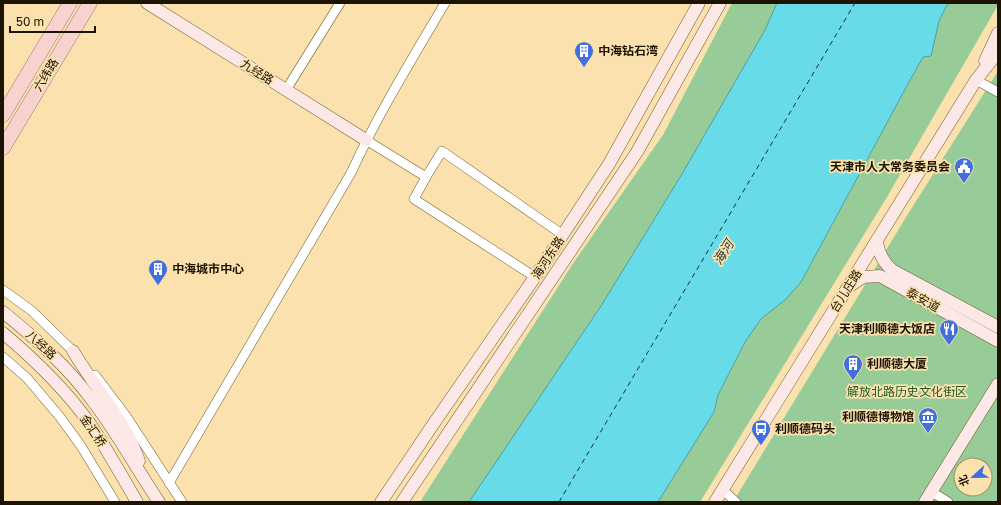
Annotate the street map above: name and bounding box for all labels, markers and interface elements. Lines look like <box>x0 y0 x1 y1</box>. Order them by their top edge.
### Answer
scale bar <box>10 8 95 34</box>
text: 50 m <box>16 14 44 29</box>
building icon: 中海钻石湾 <box>573 40 595 68</box>
place label: 中海钻石湾 <box>598 43 658 58</box>
street label: 六纬路 <box>30 55 61 94</box>
street label: 九经路 <box>238 56 277 87</box>
public building icon: 天津市人大常务委员会 <box>953 156 975 184</box>
place label: 天津市人大常务委员会 <box>830 159 950 174</box>
street label: 海河东路 <box>528 234 567 282</box>
water label: 海河 <box>709 234 738 267</box>
building icon: 中海城市中心 <box>147 258 169 286</box>
place label: 中海城市中心 <box>172 261 244 276</box>
street label: 台儿庄路 <box>826 266 865 315</box>
street label: 泰安道 <box>904 284 943 315</box>
restaurant icon: 天津利顺德大饭店 <box>938 318 960 346</box>
place label: 天津利顺德大饭店 <box>839 321 935 336</box>
street label: 八经路 <box>23 327 60 362</box>
building icon: 利顺德大厦 <box>842 353 864 381</box>
place label: 利顺德大厦 <box>867 356 927 371</box>
park label: 解放北路历史文化街区 <box>847 384 967 399</box>
museum icon: 利顺德博物馆 <box>917 406 939 434</box>
place label: 利顺德博物馆 <box>842 409 914 424</box>
street label: 金汇桥 <box>77 412 110 450</box>
bus stop icon: 利顺德码头 <box>750 418 772 446</box>
place label: 利顺德码头 <box>775 421 835 436</box>
north arrow <box>953 457 993 497</box>
text: 北 <box>955 473 971 488</box>

